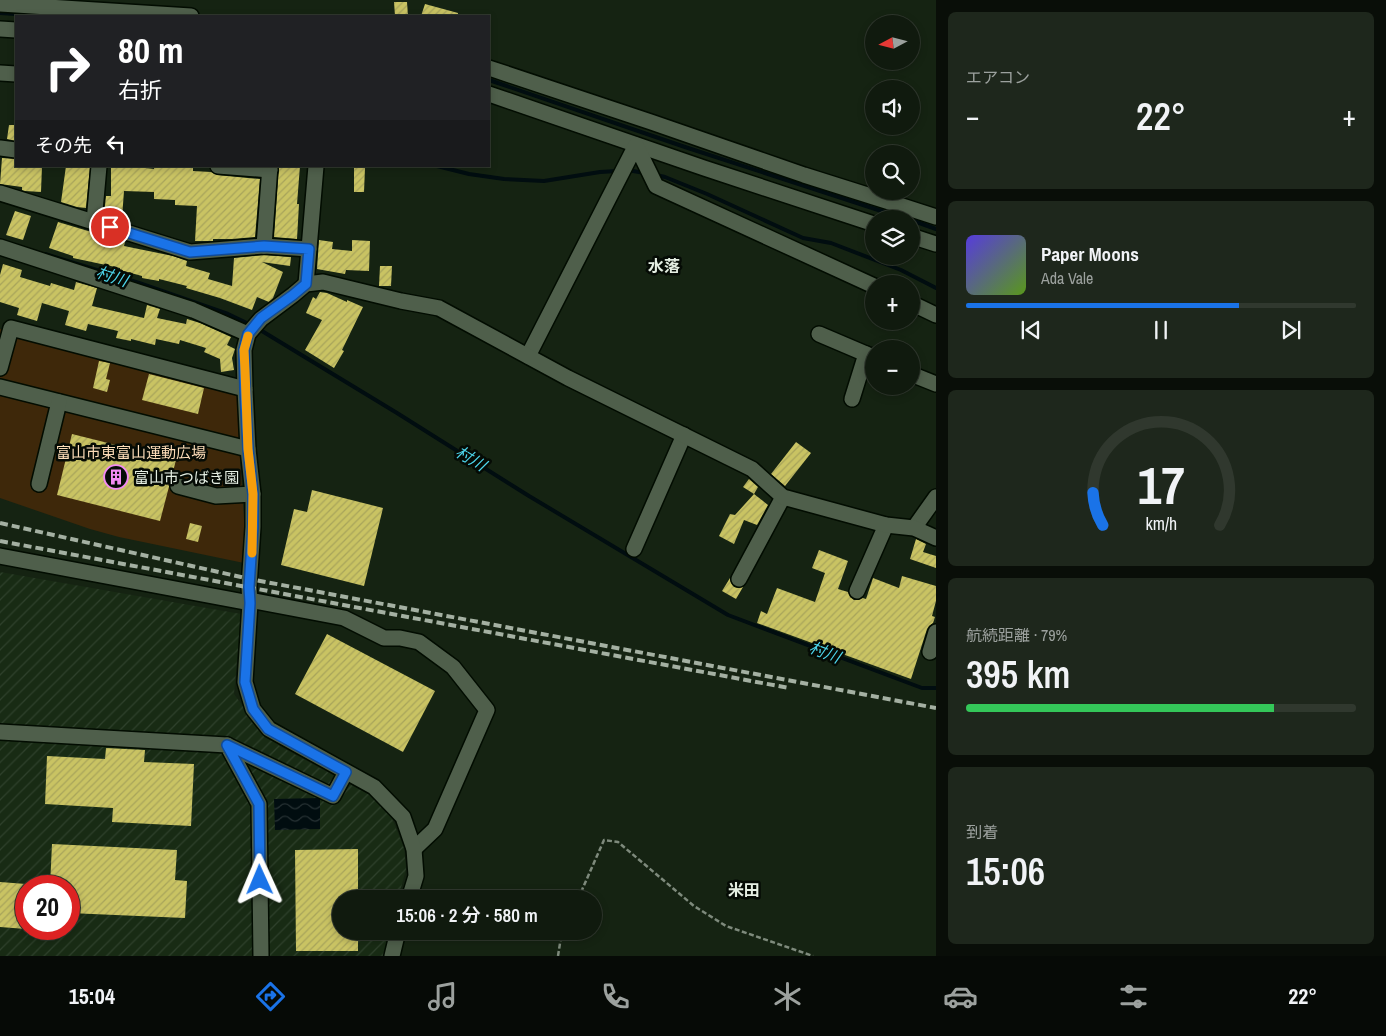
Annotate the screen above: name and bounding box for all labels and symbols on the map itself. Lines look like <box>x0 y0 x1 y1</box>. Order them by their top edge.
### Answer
north arrow <box>865 15 920 70</box>
pin <box>89 206 131 248</box>
district label: 水落 <box>648 255 680 277</box>
water label: 村川 <box>93 261 133 292</box>
water label: 村川 <box>452 440 492 477</box>
park label: 富山市東富山運動広場 <box>56 442 206 463</box>
building icon: 富山市つばき園 <box>103 464 129 490</box>
place label: 富山市つばき園 <box>134 467 239 488</box>
water label: 村川 <box>806 636 846 669</box>
position arrow <box>233 853 285 905</box>
speed limit sign: 20 <box>15 875 80 940</box>
district label: 米田 <box>728 879 760 901</box>

